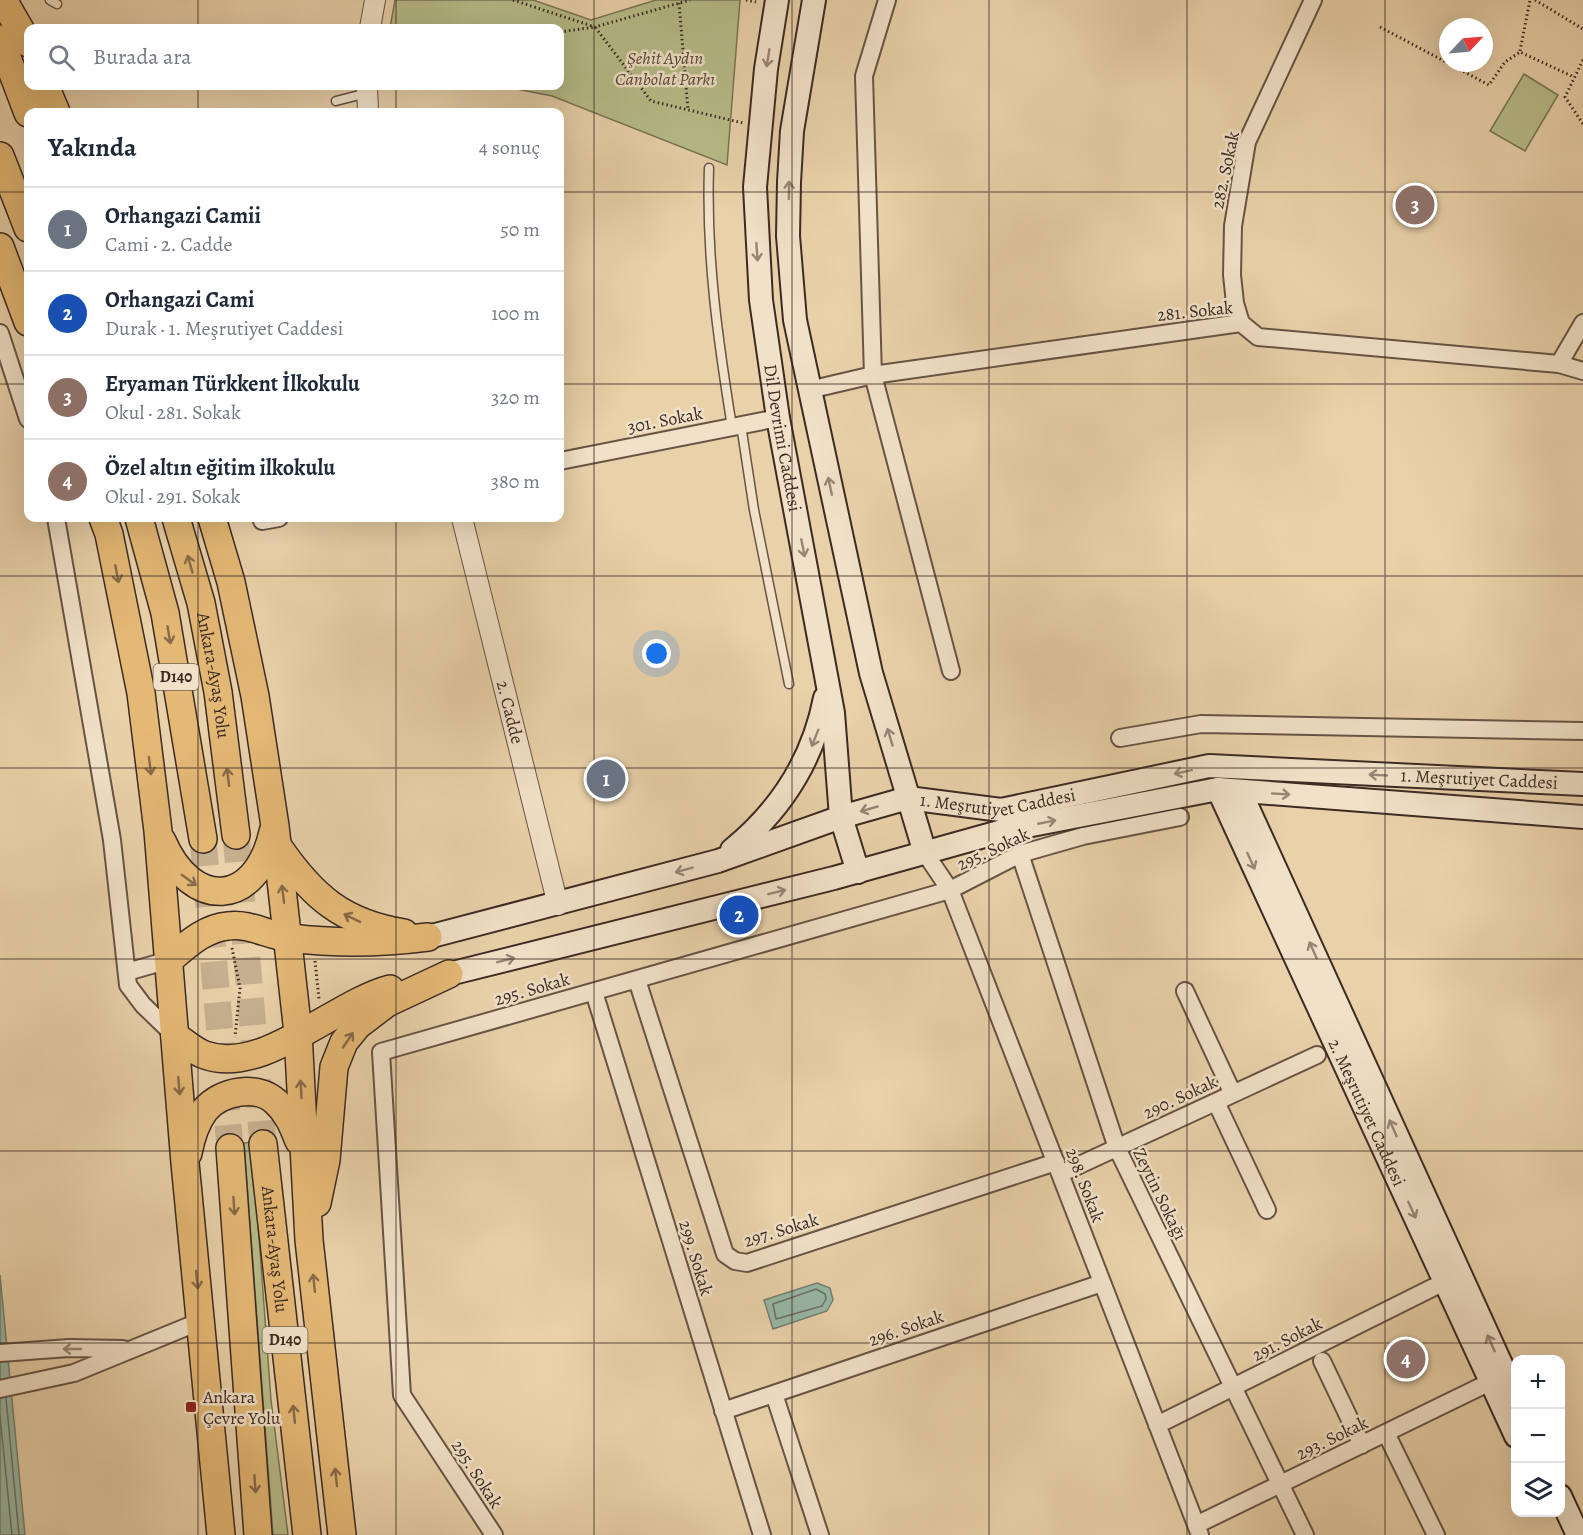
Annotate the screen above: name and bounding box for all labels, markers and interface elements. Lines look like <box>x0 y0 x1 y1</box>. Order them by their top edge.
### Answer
north arrow <box>1439 18 1493 72</box>
search box <box>24 24 564 90</box>
icon: search <box>45 41 78 74</box>
text: Burada ara <box>93 42 192 72</box>
park label: Şehit Aydın Canbolat Parkı <box>615 46 715 91</box>
one-way arrow <box>762 47 773 67</box>
street label: 282. Sokak <box>1205 129 1245 211</box>
text: Yakında <box>48 130 137 165</box>
text: 4 sonuç <box>479 134 540 161</box>
one-way arrow <box>783 180 794 200</box>
pin: 3 <box>1396 182 1434 228</box>
text: Orhangazi Camii <box>105 201 261 231</box>
text: 1 <box>64 216 71 243</box>
text: 50 m <box>500 216 540 243</box>
text: Cami · 2. Cadde <box>105 231 232 258</box>
one-way arrow <box>751 241 762 261</box>
text: Orhangazi Cami <box>105 285 255 315</box>
street label: 281. Sokak <box>1156 295 1234 327</box>
text: 2 <box>63 300 72 327</box>
text: 100 m <box>491 300 540 327</box>
text: Durak · 1. Meşrutiyet Caddesi <box>105 315 343 342</box>
street label: Dil Devrimi Caddesi <box>758 362 807 514</box>
text: Eryaman Türkkent İlkokulu <box>105 369 360 399</box>
text: 3 <box>63 384 72 411</box>
text: 320 m <box>491 384 540 411</box>
text: Okul · 281. Sokak <box>105 399 241 426</box>
street label: 301. Sokak <box>625 401 705 439</box>
text: Özel altın eğitim ilkokulu <box>105 453 335 483</box>
text: 4 <box>63 468 72 495</box>
text: 380 m <box>491 468 540 495</box>
one-way arrow <box>824 477 835 496</box>
text: Okul · 291. Sokak <box>105 483 240 510</box>
one-way arrow <box>798 538 809 558</box>
one-way arrow <box>184 555 195 574</box>
one-way arrow <box>112 564 123 583</box>
street label: Ankara-Ayaş Yolu <box>191 609 236 740</box>
one-way arrow <box>164 625 175 645</box>
your location <box>642 639 671 668</box>
road number: D140 <box>154 664 198 690</box>
street label: 2. Cadde <box>491 678 530 746</box>
one-way arrow <box>884 728 895 747</box>
one-way arrow <box>809 729 820 747</box>
one-way arrow <box>145 756 156 776</box>
pin: 1 <box>586 756 626 802</box>
street label: 1. Meşrutiyet Caddesi <box>1400 763 1559 795</box>
one-way arrow <box>1174 766 1193 778</box>
one-way arrow <box>223 767 234 787</box>
one-way arrow <box>1368 769 1388 780</box>
street label: 1. Meşrutiyet Caddesi <box>919 783 1078 822</box>
one-way arrow <box>1270 788 1290 799</box>
one-way arrow <box>860 804 879 815</box>
one-way arrow <box>1037 816 1056 827</box>
street label: 295. Sokak <box>953 822 1033 876</box>
one-way arrow <box>1246 852 1257 870</box>
one-way arrow <box>675 865 694 877</box>
one-way arrow <box>181 873 197 886</box>
one-way arrow <box>277 885 288 905</box>
one-way arrow <box>767 886 786 898</box>
pin: 2 <box>720 892 758 938</box>
one-way arrow <box>343 911 361 923</box>
one-way arrow <box>1306 941 1317 959</box>
one-way arrow <box>496 953 515 965</box>
street label: 295. Sokak <box>492 967 572 1011</box>
one-way arrow <box>341 1031 354 1048</box>
street label: 2. Meşrutiyet Caddesi <box>1323 1035 1411 1190</box>
street label: 290. Sokak <box>1139 1069 1221 1125</box>
one-way arrow <box>174 1075 185 1095</box>
one-way arrow <box>295 1079 306 1099</box>
one-way arrow <box>1387 1119 1399 1137</box>
street label: 298. Sokak <box>1060 1144 1110 1226</box>
street label: Zeytin Sokağı <box>1127 1144 1193 1244</box>
street label: Ankara-Ayaş Yolu <box>256 1184 294 1314</box>
one-way arrow <box>229 1195 240 1215</box>
one-way arrow <box>1406 1200 1418 1218</box>
street label: 297. Sokak <box>741 1207 821 1253</box>
street label: 299. Sokak <box>673 1217 719 1299</box>
one-way arrow <box>192 1270 203 1289</box>
one-way arrow <box>308 1274 319 1294</box>
street label: 296. Sokak <box>865 1304 947 1352</box>
street label: 291. Sokak <box>1248 1311 1326 1367</box>
road number: D140 <box>262 1327 308 1353</box>
one-way arrow <box>1485 1335 1497 1353</box>
pin: 4 <box>1386 1336 1426 1382</box>
one-way arrow <box>62 1343 82 1355</box>
map controls <box>1511 1355 1565 1517</box>
button: + <box>1511 1355 1565 1409</box>
place label: Ankara Çevre Yolu <box>202 1385 281 1430</box>
marker: Ankara Çevre Yolu <box>184 1400 198 1414</box>
one-way arrow <box>288 1405 299 1425</box>
button: − <box>1511 1409 1565 1463</box>
street label: 293. Sokak <box>1292 1410 1372 1466</box>
street label: 295. Sokak <box>446 1435 508 1513</box>
button: layers <box>1511 1463 1565 1517</box>
one-way arrow <box>330 1467 341 1487</box>
one-way arrow <box>249 1474 260 1494</box>

